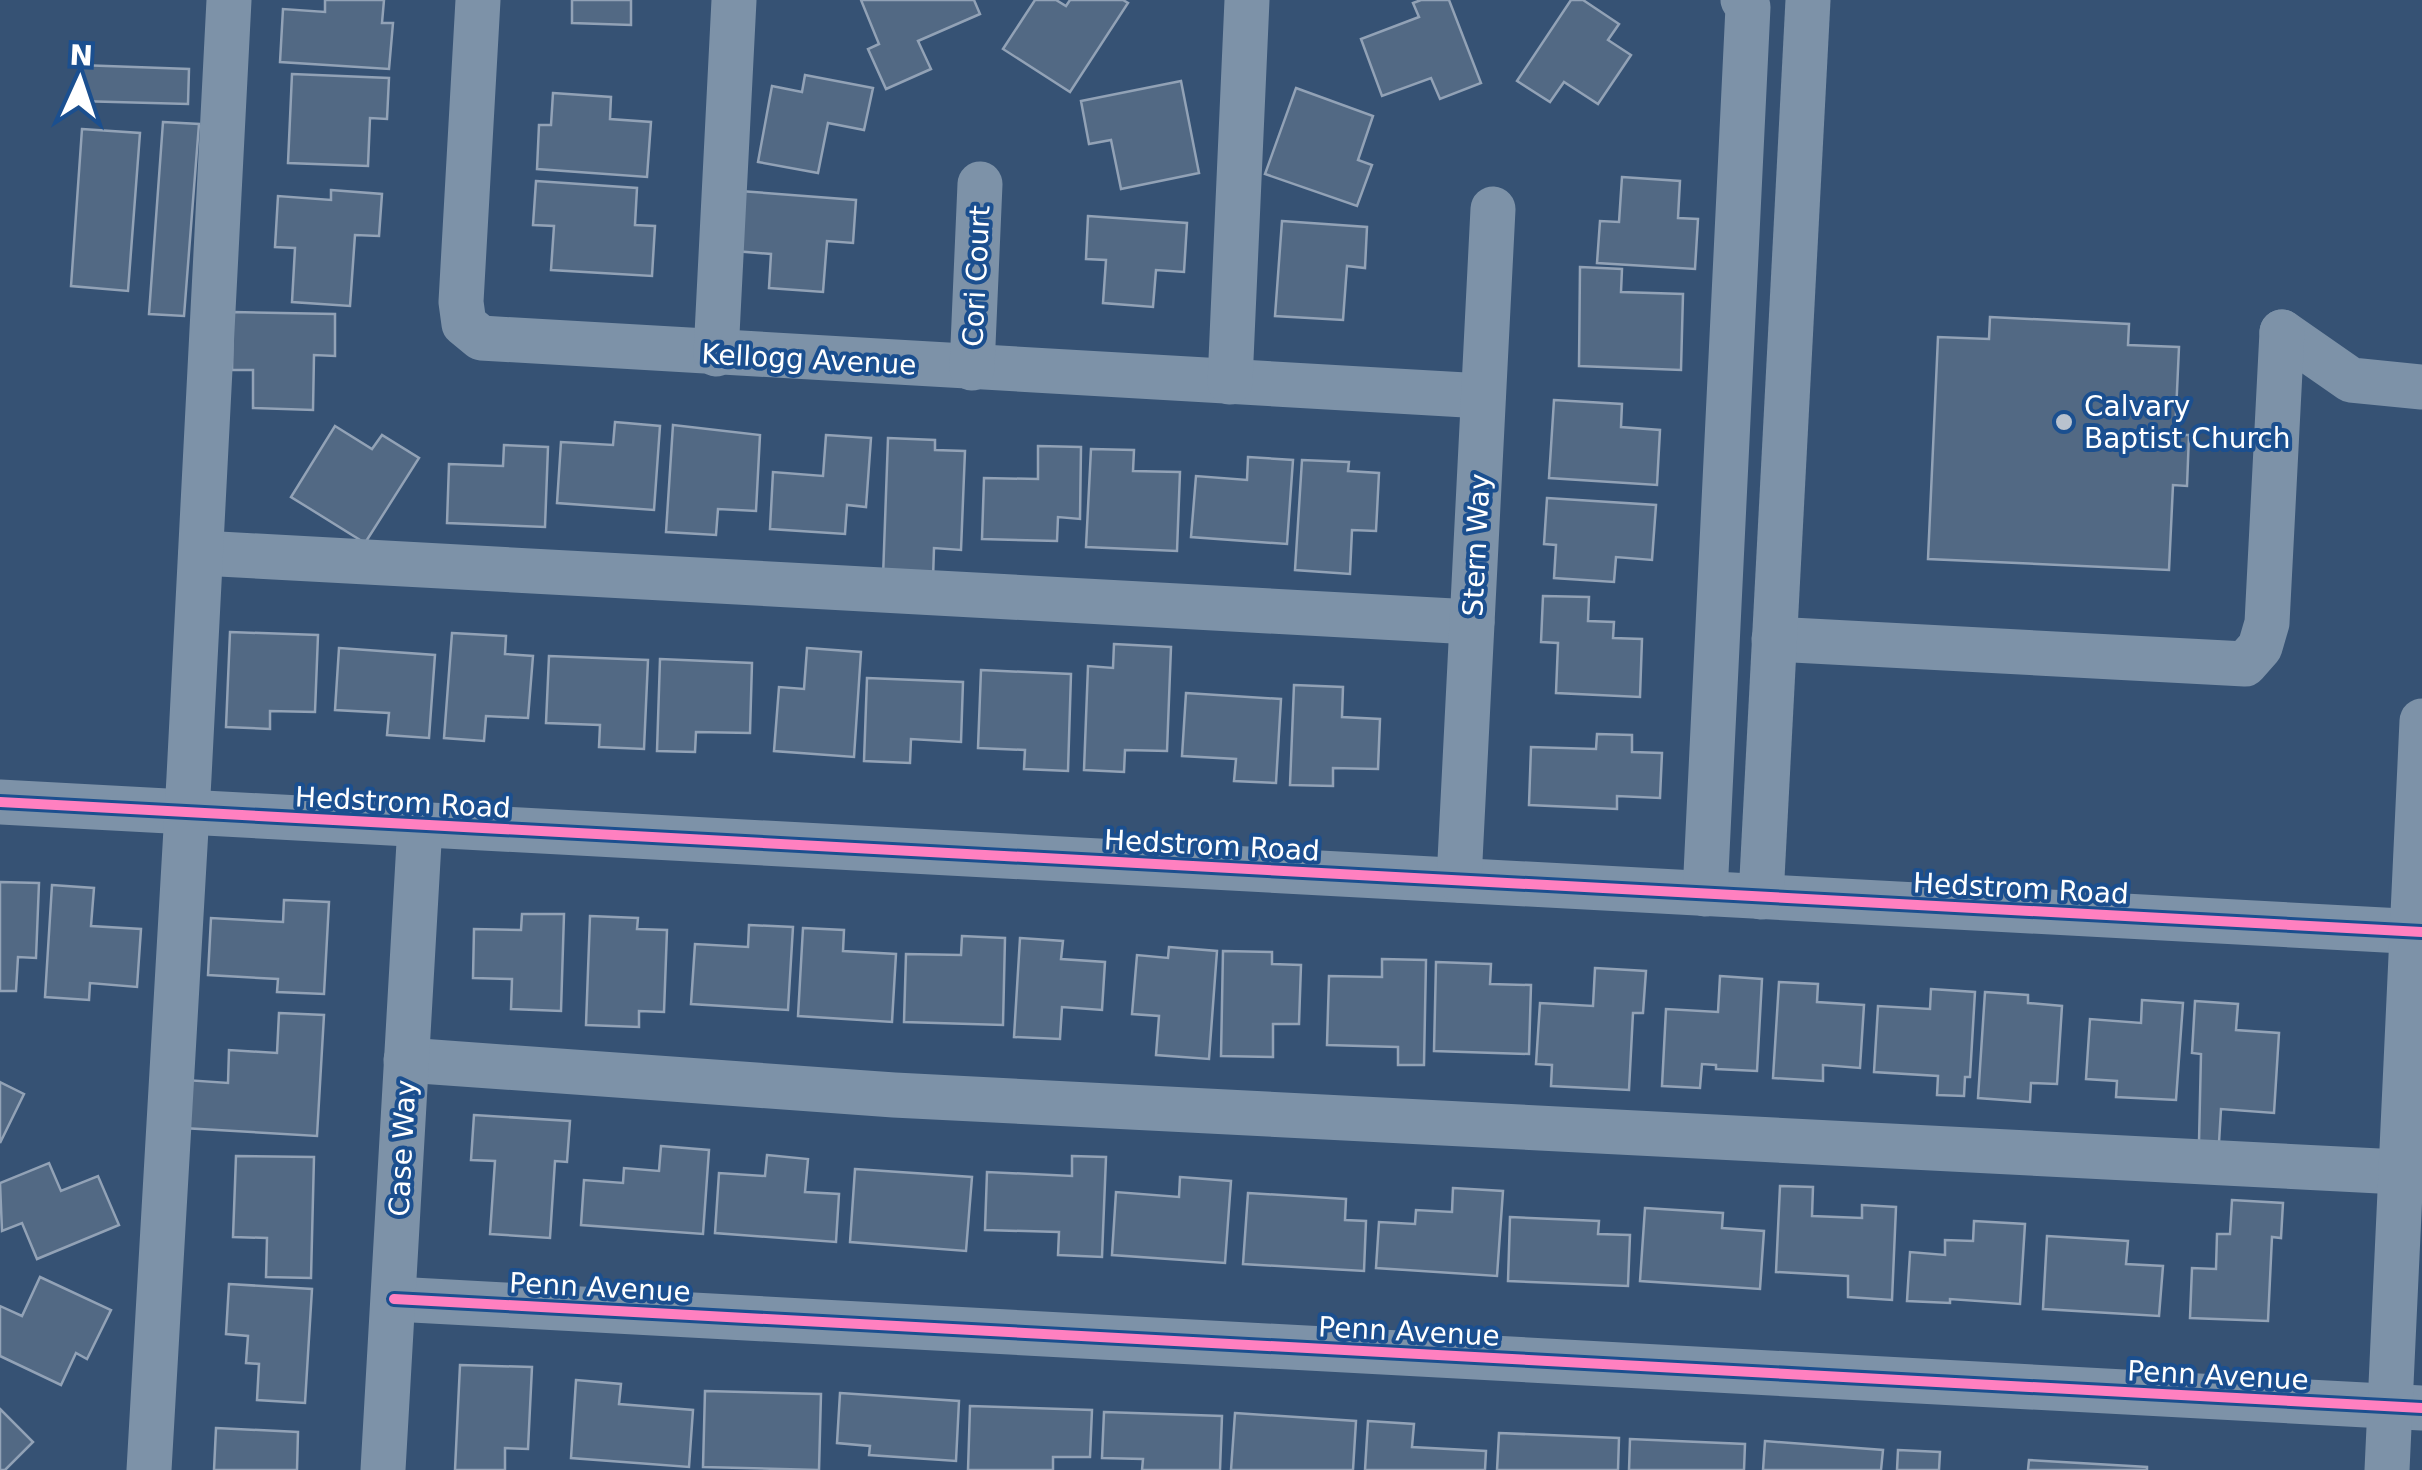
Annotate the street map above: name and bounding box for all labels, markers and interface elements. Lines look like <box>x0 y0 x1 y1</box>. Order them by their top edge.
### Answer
north arrow <box>30 30 130 130</box>
text: N <box>69 38 94 73</box>
street label: Cori Court <box>956 204 997 348</box>
street label: Kellogg Avenue <box>701 337 917 382</box>
place label: Calvary Baptist Church <box>2084 390 2290 455</box>
marker: Calvary Baptist Church <box>2053 411 2075 433</box>
street label: Stern Way <box>1456 473 1497 617</box>
street label: Hedstrom Road <box>294 780 512 825</box>
street label: Hedstrom Road <box>1103 823 1321 868</box>
street label: Hedstrom Road <box>1912 866 2130 911</box>
street label: Case Way <box>382 1079 423 1217</box>
street label: Penn Avenue <box>508 1266 691 1309</box>
street label: Penn Avenue <box>1317 1310 1500 1353</box>
street label: Penn Avenue <box>2126 1354 2309 1397</box>

